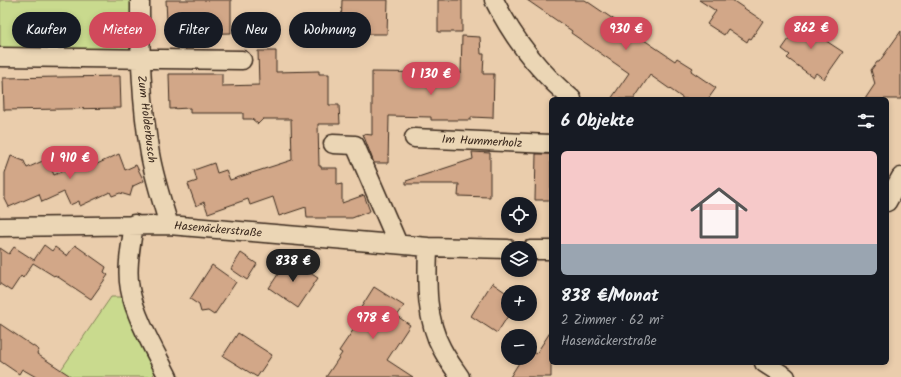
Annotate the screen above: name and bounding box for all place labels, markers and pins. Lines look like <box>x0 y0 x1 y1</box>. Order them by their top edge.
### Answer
pin: 862 € <box>783 16 839 50</box>
pin: 930 € <box>598 17 654 51</box>
pin: 1 130 € <box>394 62 468 96</box>
pin: 1 910 € <box>33 146 107 180</box>
pin: 838 € <box>265 249 321 283</box>
pin: 978 € <box>345 306 401 340</box>

